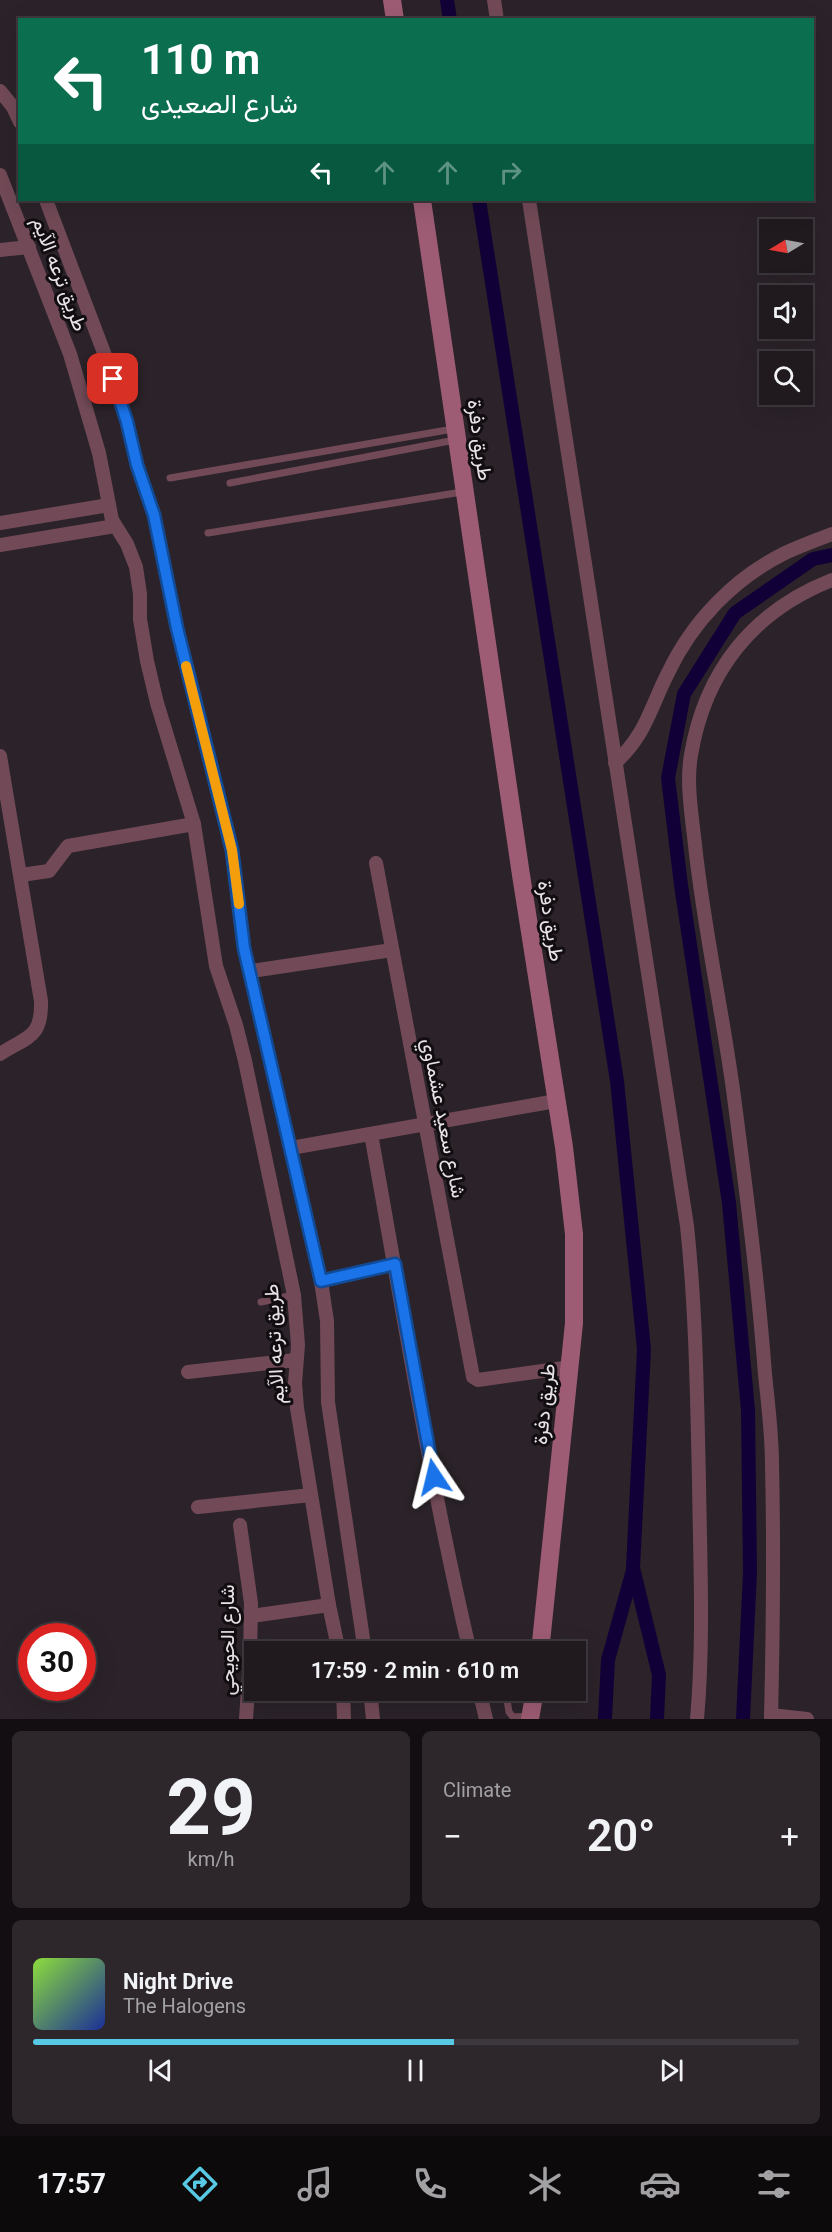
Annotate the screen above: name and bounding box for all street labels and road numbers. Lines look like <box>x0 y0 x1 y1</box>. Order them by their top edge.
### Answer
street label: طريق ترعه الآيم <box>26 214 93 335</box>
street label: طريق دفرة <box>461 398 498 482</box>
street label: طريق دفرة <box>532 879 569 963</box>
street label: شارع سعيد عشماوي <box>412 1036 471 1201</box>
street label: طريق ترعه الآيم <box>259 1283 290 1405</box>
street label: طريق دفرة <box>528 1362 561 1446</box>
street label: شارع الحويحي <box>215 1585 244 1695</box>

